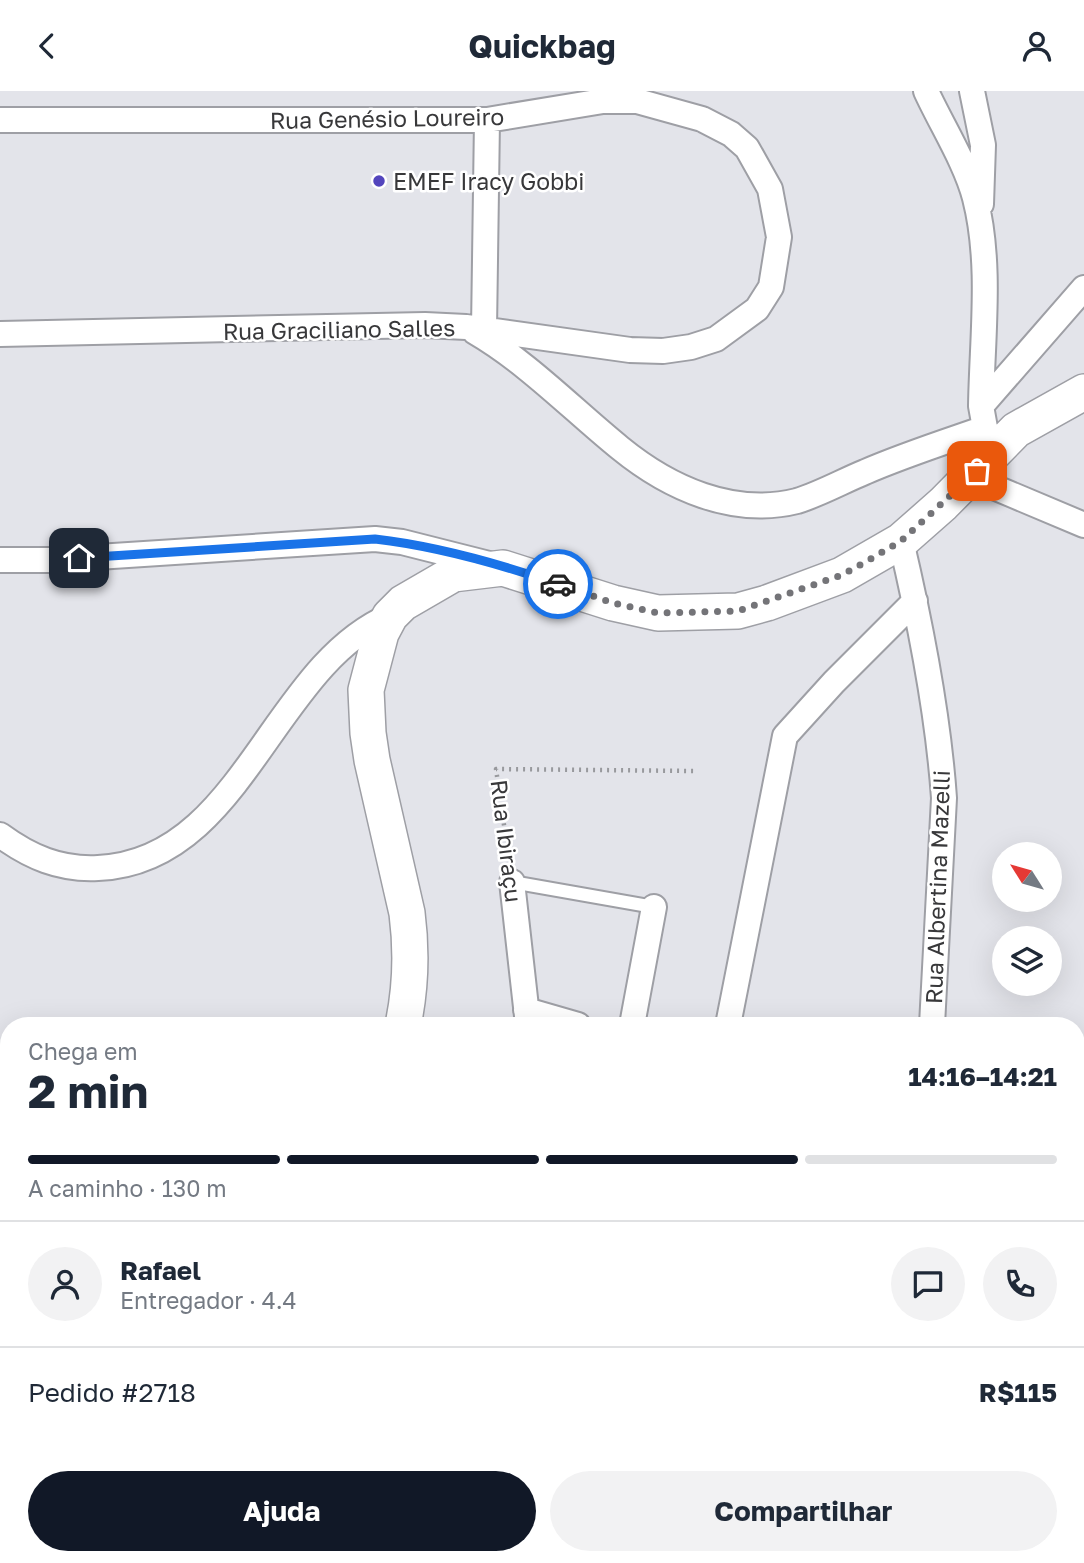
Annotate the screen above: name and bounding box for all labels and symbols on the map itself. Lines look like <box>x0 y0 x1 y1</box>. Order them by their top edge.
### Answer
street label: Rua Genésio Loureiro <box>270 102 504 134</box>
place label: EMEF Iracy Gobbi <box>393 167 584 195</box>
marker: EMEF Iracy Gobbi <box>371 173 387 189</box>
street label: Rua Graciliano Salles <box>223 313 455 345</box>
pin <box>947 441 1007 501</box>
pin <box>49 528 109 588</box>
courier <box>523 549 593 619</box>
street label: Rua Albertina Mazelli <box>919 770 955 1004</box>
street label: Rua Ibiraçu <box>486 778 528 904</box>
north arrow <box>992 842 1062 912</box>

